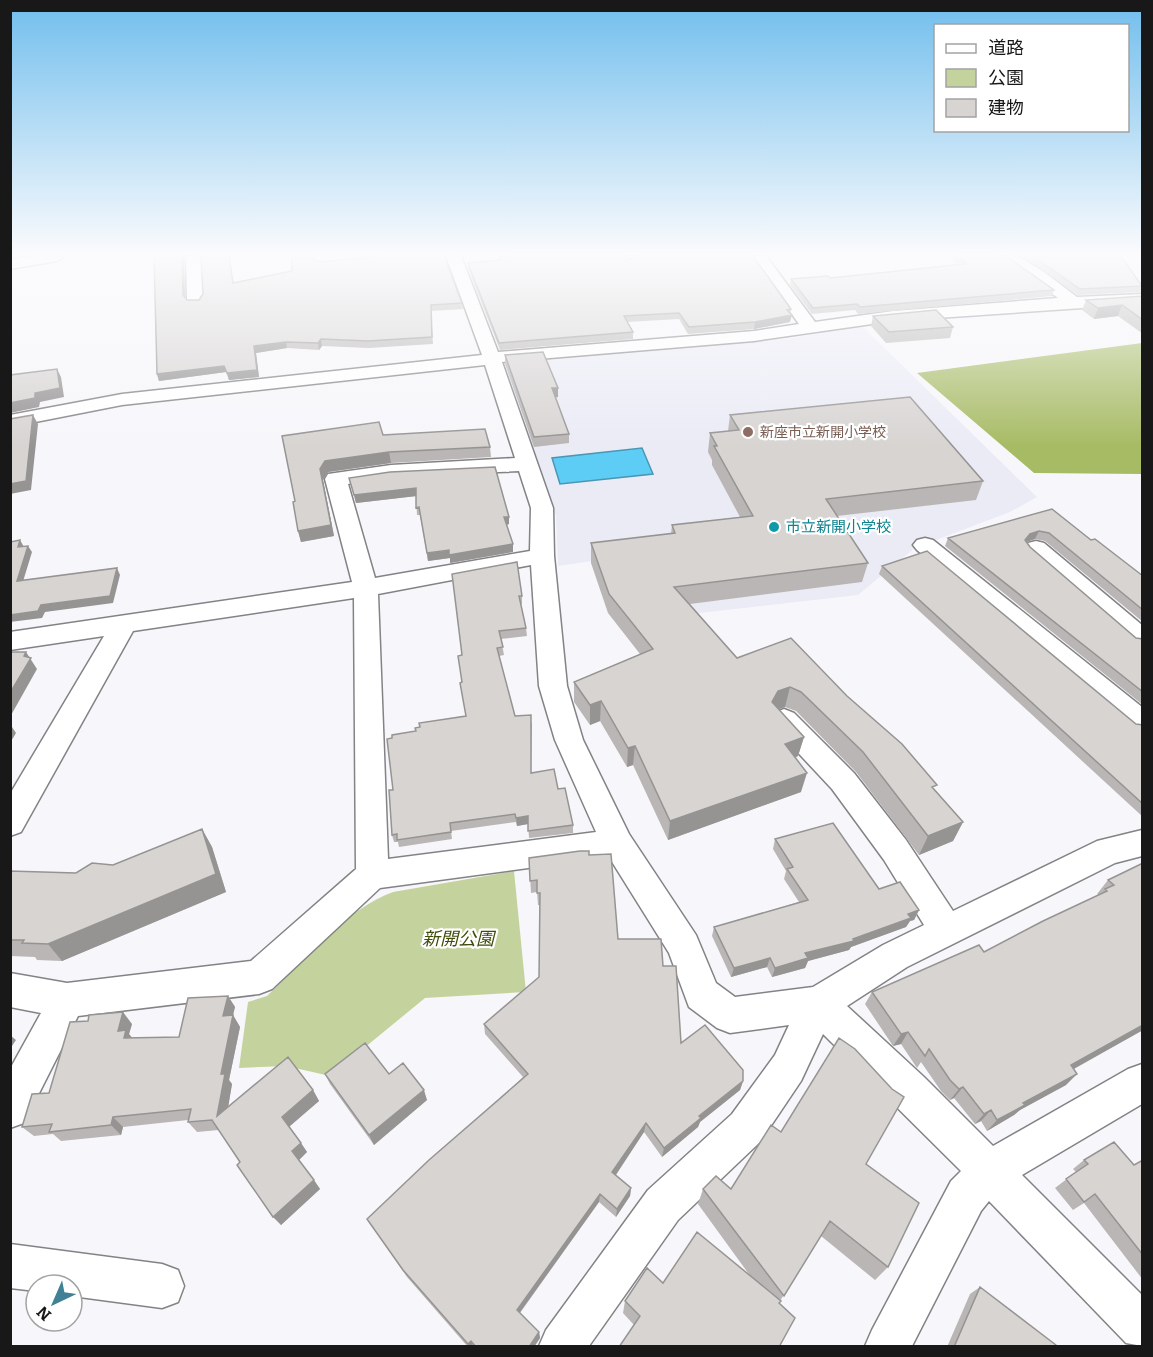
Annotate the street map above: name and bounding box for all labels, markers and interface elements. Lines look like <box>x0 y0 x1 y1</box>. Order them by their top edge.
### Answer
legend <box>934 24 1129 132</box>
text: 道路 <box>988 37 1024 59</box>
text: 公園 <box>988 67 1024 89</box>
text: 建物 <box>988 97 1024 119</box>
place label: 新座市立新開小学校 <box>760 424 886 441</box>
marker: 新座市立新開小学校 <box>741 425 755 439</box>
place label: 市立新開小学校 <box>786 518 891 536</box>
marker: 市立新開小学校 <box>767 520 781 534</box>
park label: 新開公園 <box>422 928 497 950</box>
north arrow <box>24 1273 84 1333</box>
text: N <box>33 1302 55 1325</box>

